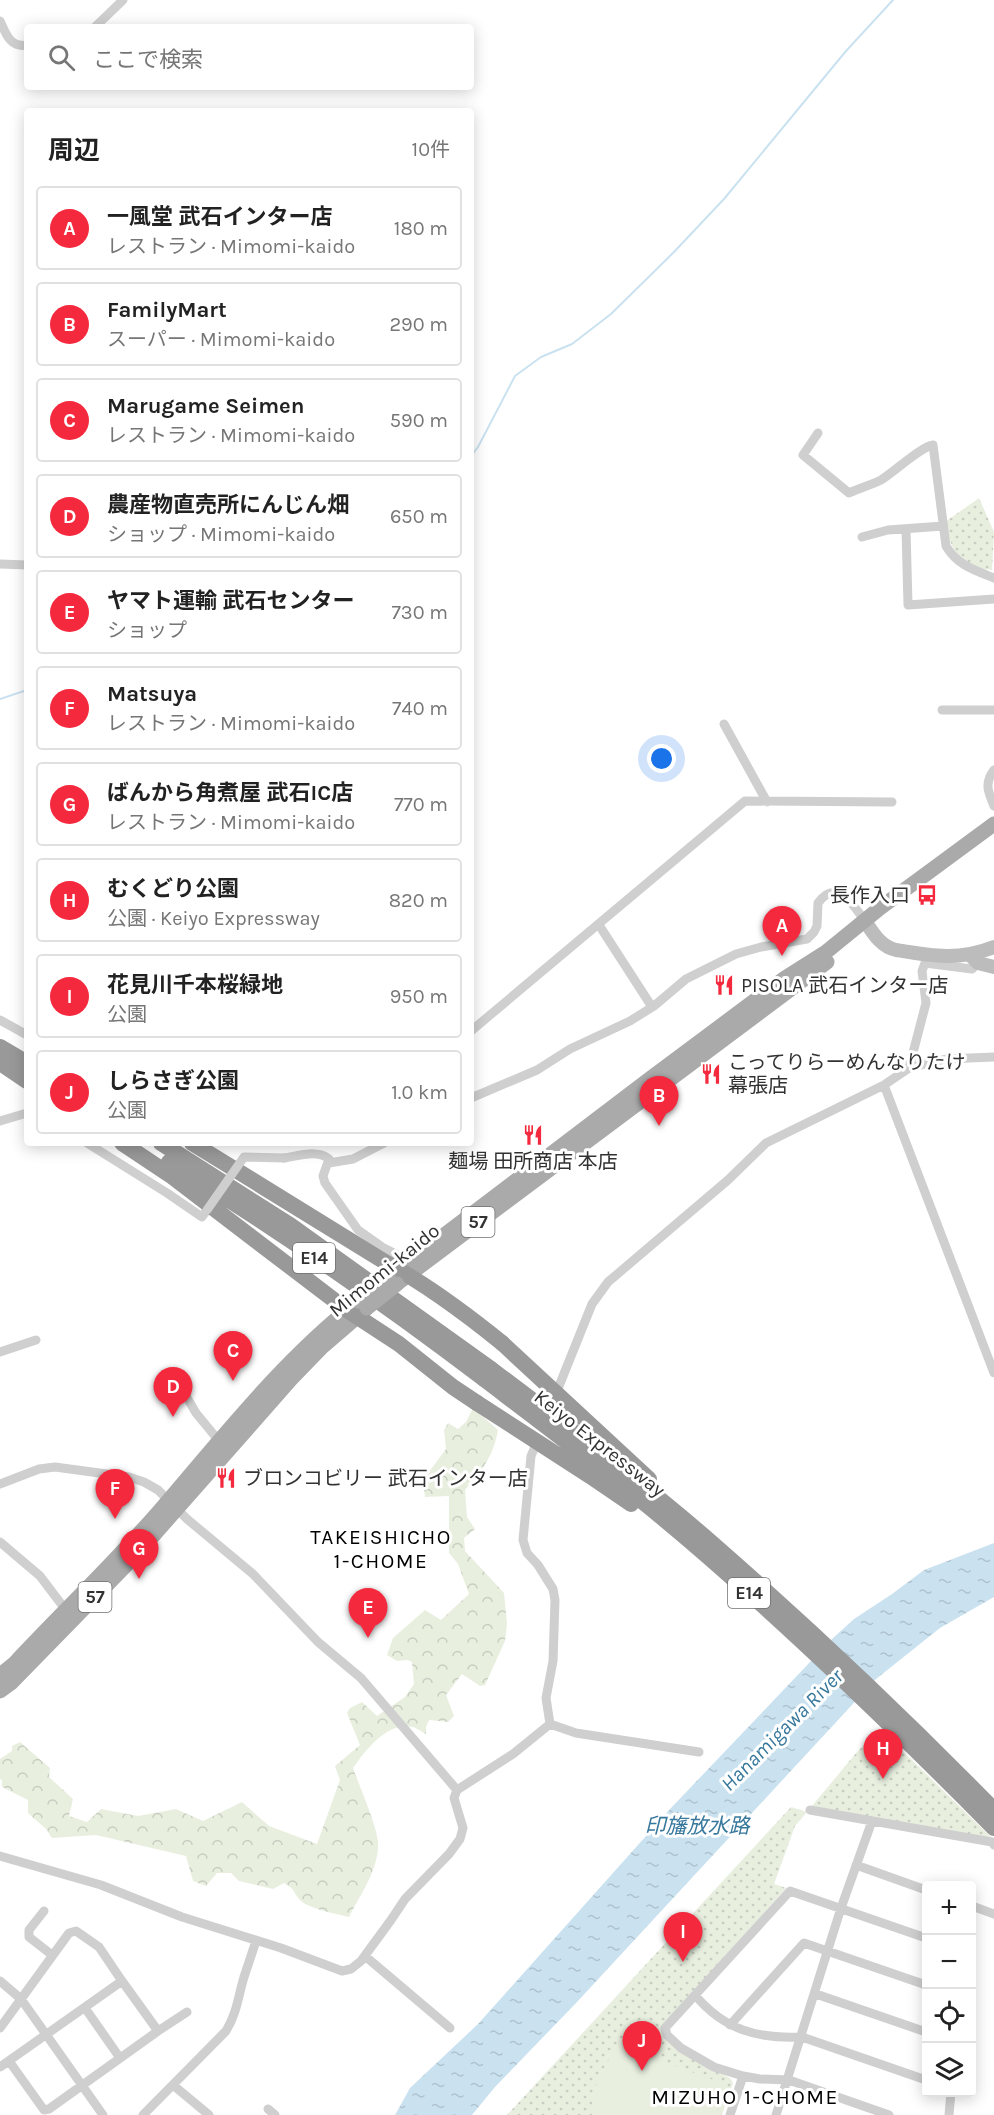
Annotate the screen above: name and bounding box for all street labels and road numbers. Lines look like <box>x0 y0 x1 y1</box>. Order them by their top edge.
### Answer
road number: 57 <box>462 1207 494 1237</box>
street label: Mimomi-kaido <box>325 1219 444 1322</box>
road number: E14 <box>293 1243 335 1273</box>
street label: Keiyo Expressway <box>530 1385 670 1502</box>
road number: E14 <box>728 1578 770 1608</box>
road number: 57 <box>78 1582 112 1612</box>

